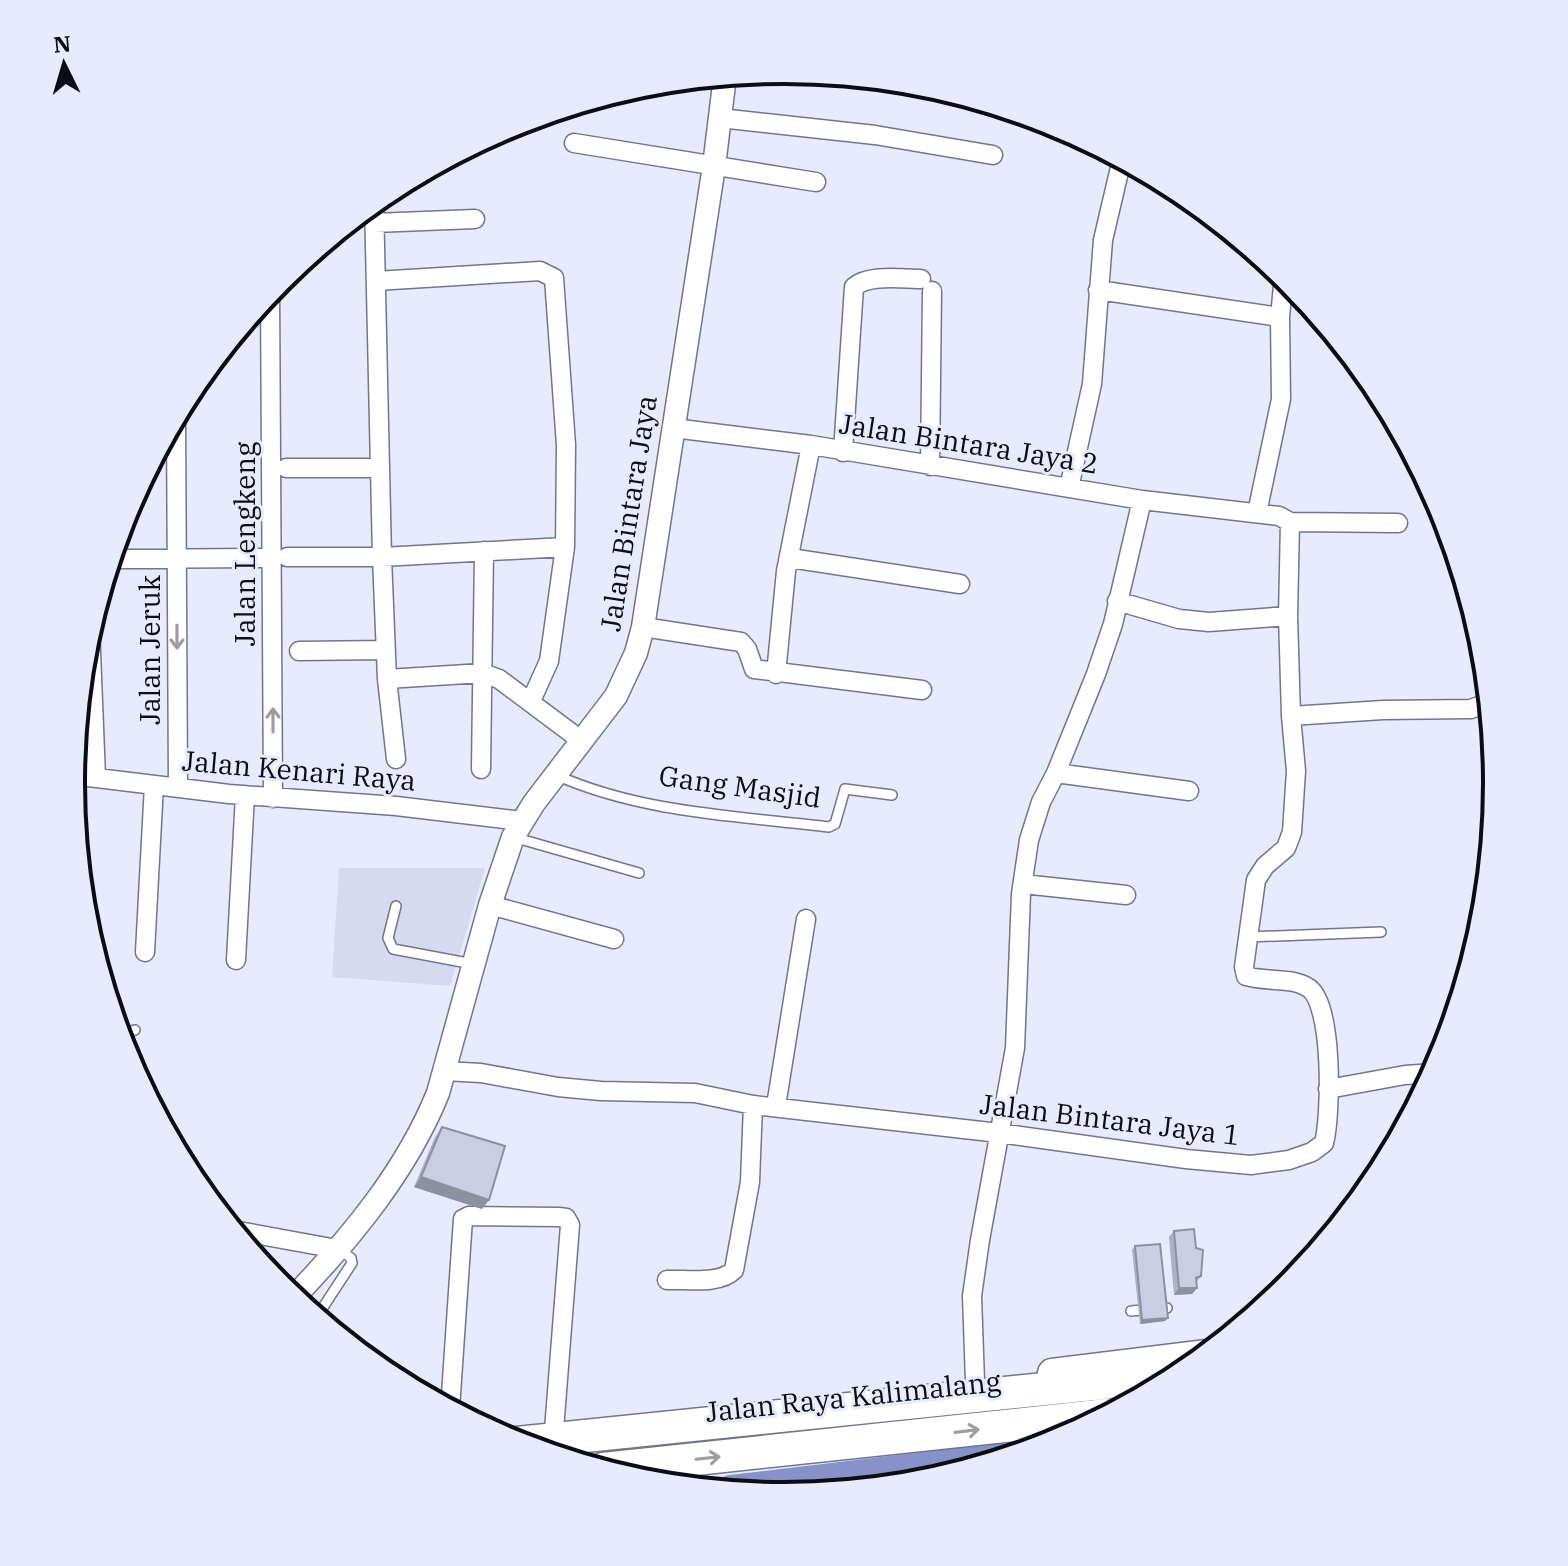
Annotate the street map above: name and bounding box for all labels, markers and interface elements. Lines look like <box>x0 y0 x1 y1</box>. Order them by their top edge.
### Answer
north arrow <box>24 24 104 104</box>
text: N <box>52 28 72 59</box>
street label: Jalan Bintara Jaya <box>591 392 665 634</box>
street label: Jalan Bintara Jaya 2 <box>837 404 1101 482</box>
street label: Jalan Lengkeng <box>226 442 263 646</box>
street label: Jalan Jeruk <box>131 574 168 725</box>
one-way arrow <box>169 623 185 650</box>
one-way arrow <box>265 707 281 734</box>
street label: Jalan Kenari Raya <box>180 741 418 799</box>
street label: Gang Masjid <box>657 756 823 816</box>
street label: Jalan Bintara Jaya 1 <box>978 1085 1242 1153</box>
street label: Jalan Raya Kalimalang <box>703 1362 1003 1430</box>
one-way arrow <box>953 1423 979 1438</box>
one-way arrow <box>694 1451 721 1466</box>

